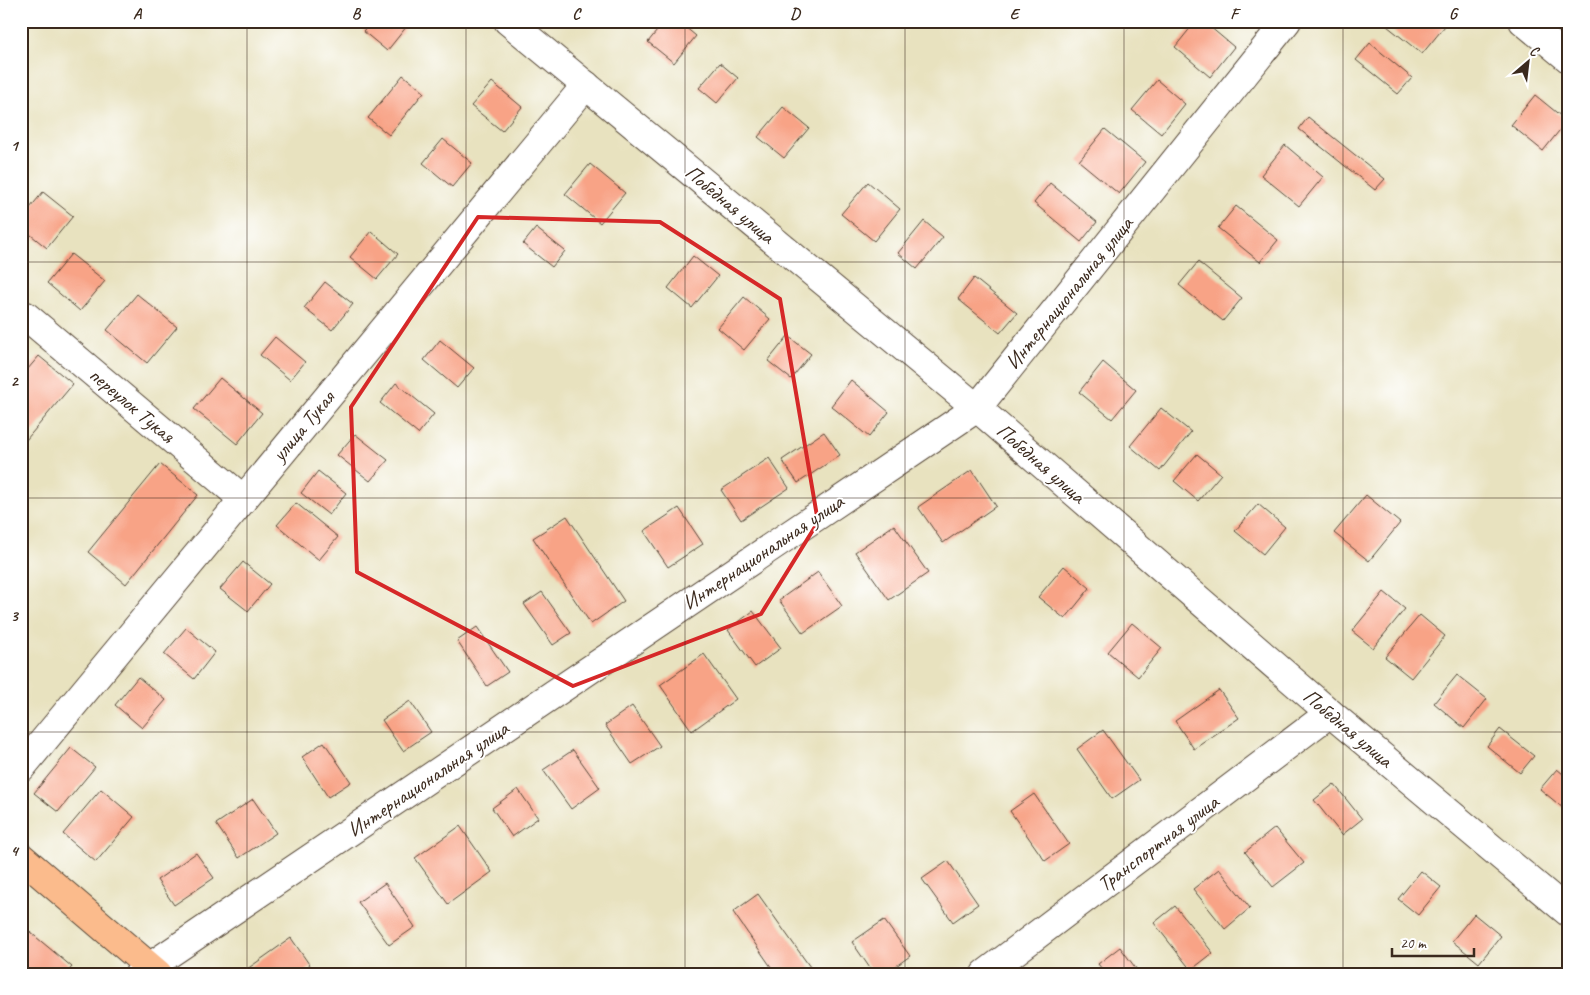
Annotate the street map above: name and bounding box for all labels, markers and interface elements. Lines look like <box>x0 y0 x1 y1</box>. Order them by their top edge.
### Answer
text: A <box>133 4 143 24</box>
text: B <box>352 4 362 24</box>
text: C <box>572 4 582 24</box>
text: D <box>790 4 801 24</box>
text: E <box>1010 4 1021 24</box>
text: F <box>1230 4 1241 24</box>
text: G <box>1449 4 1459 24</box>
north arrow <box>1502 38 1552 88</box>
text: С <box>1527 42 1543 61</box>
text: 1 <box>10 136 19 156</box>
street label: Победная улица <box>680 159 782 250</box>
street label: Интернациональная улица <box>999 210 1140 375</box>
street label: переулок Тукая <box>84 362 181 449</box>
text: 2 <box>10 371 19 391</box>
street label: улица Тукая <box>265 384 341 468</box>
street label: Победная улица <box>991 417 1092 510</box>
street label: Интернациональная улица <box>677 487 850 616</box>
text: 3 <box>10 606 19 626</box>
street label: Победная улица <box>1298 683 1400 774</box>
street label: Интернациональная улица <box>342 714 515 843</box>
street label: Транспортная улица <box>1092 788 1225 897</box>
text: 4 <box>10 841 19 861</box>
scale bar <box>1392 925 1475 957</box>
text: 20 m <box>1400 934 1427 953</box>

